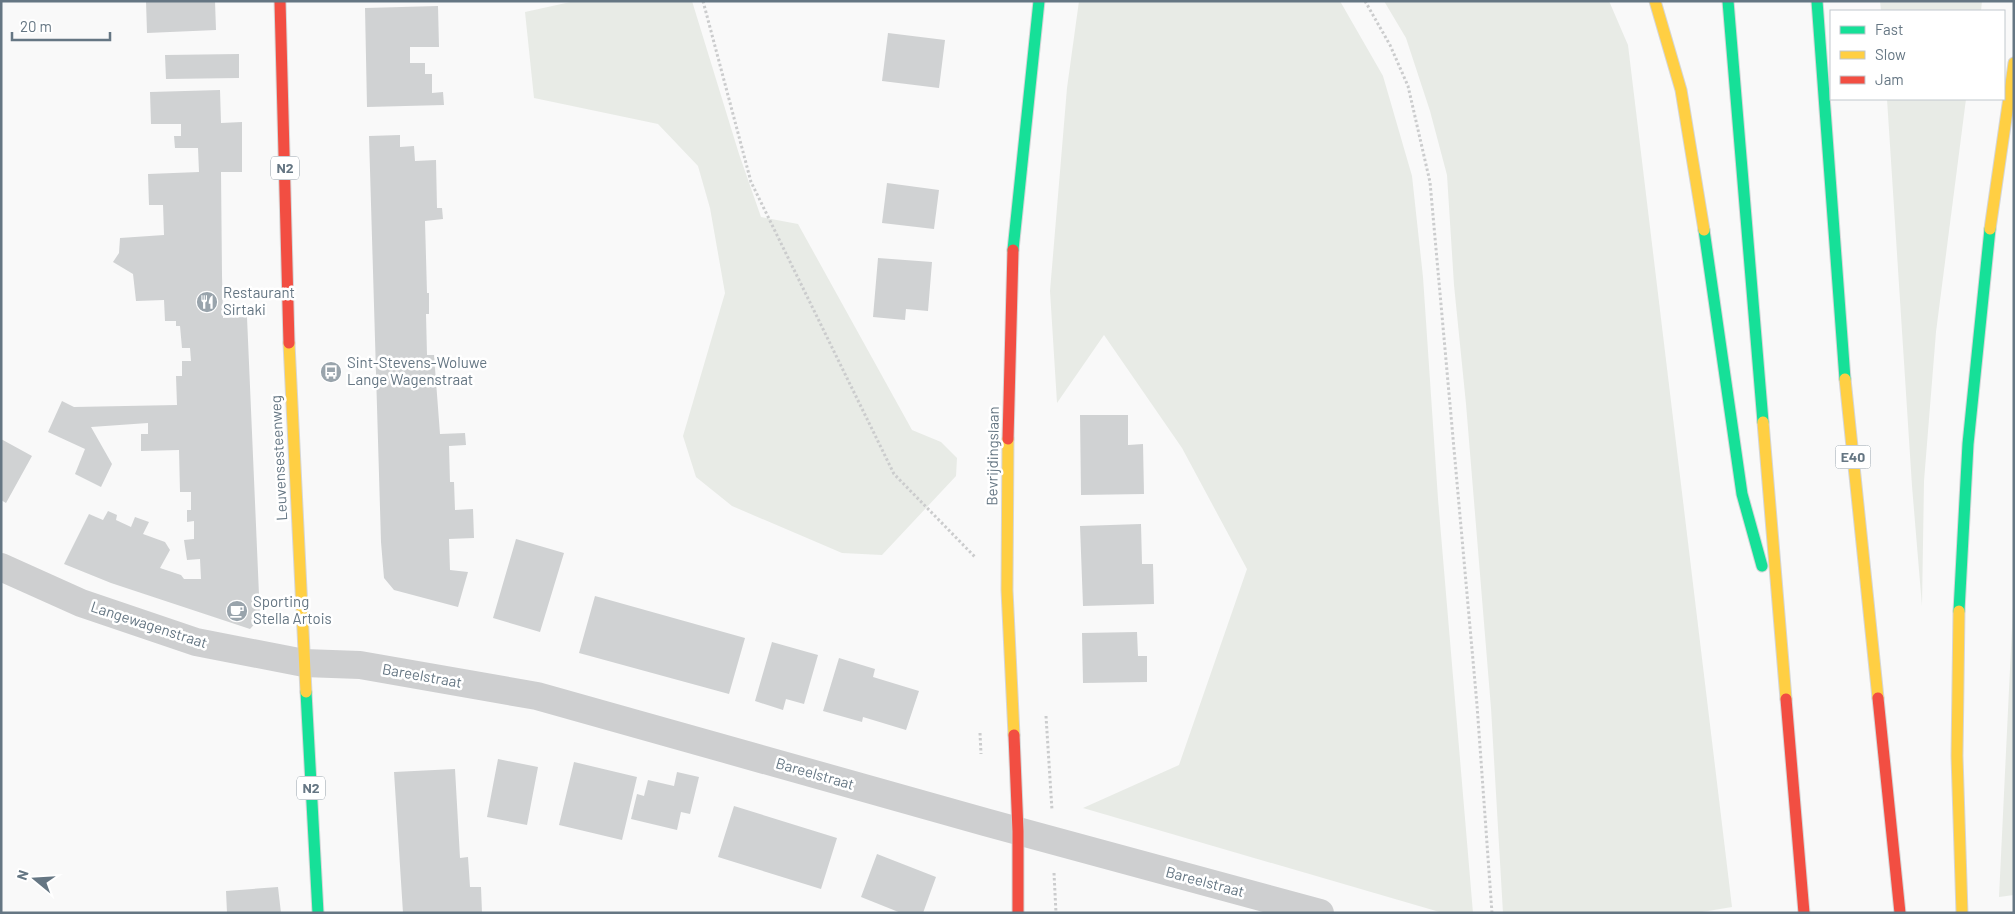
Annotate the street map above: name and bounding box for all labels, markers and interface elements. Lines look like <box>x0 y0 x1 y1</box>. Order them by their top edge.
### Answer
scale bar <box>12 10 110 42</box>
legend <box>1830 10 2005 100</box>
text: 20 m <box>20 17 52 35</box>
text: Fast <box>1875 20 1903 38</box>
text: Slow <box>1875 45 1906 63</box>
text: Jam <box>1875 70 1904 88</box>
road number: N2 <box>271 156 299 180</box>
place label: Restaurant Sirtaki <box>223 283 295 318</box>
restaurant icon: Restaurant Sirtaki <box>195 290 219 314</box>
place label: Sint-Stevens-Woluwe Lange Wagenstraat <box>347 353 487 388</box>
bus stop icon: Sint-Stevens-Woluwe Lange Wagenstraat <box>319 360 343 384</box>
street label: Leuvensesteenweg <box>266 395 290 521</box>
street label: Bevrijdingslaan <box>982 406 1002 506</box>
road number: E40 <box>1836 446 1870 468</box>
place label: Sporting Stella Artois <box>253 592 332 627</box>
street label: Langewagenstraat <box>89 597 210 651</box>
cafe icon: Sporting Stella Artois <box>225 599 249 623</box>
street label: Bareelstraat <box>381 659 463 691</box>
street label: Bareelstraat <box>774 753 857 793</box>
road number: N2 <box>297 776 325 800</box>
north arrow <box>10 854 60 904</box>
street label: Bareelstraat <box>1164 862 1247 900</box>
text: N <box>13 868 32 882</box>

